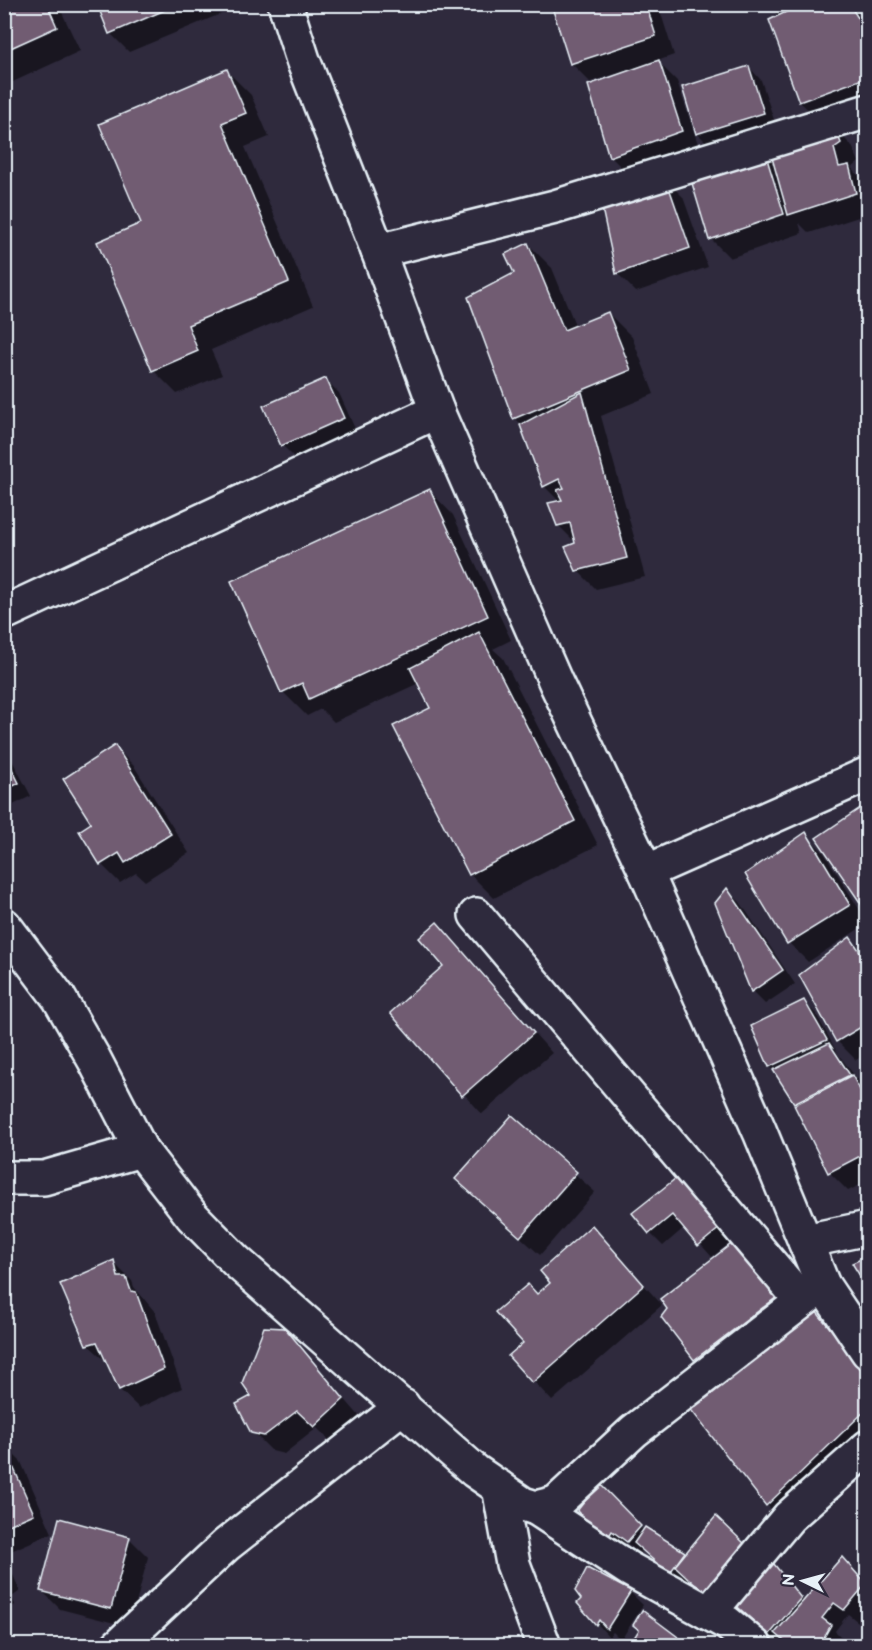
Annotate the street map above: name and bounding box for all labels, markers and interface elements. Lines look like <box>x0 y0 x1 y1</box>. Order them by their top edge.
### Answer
north arrow <box>773 1551 833 1611</box>
text: N <box>780 1573 800 1587</box>

